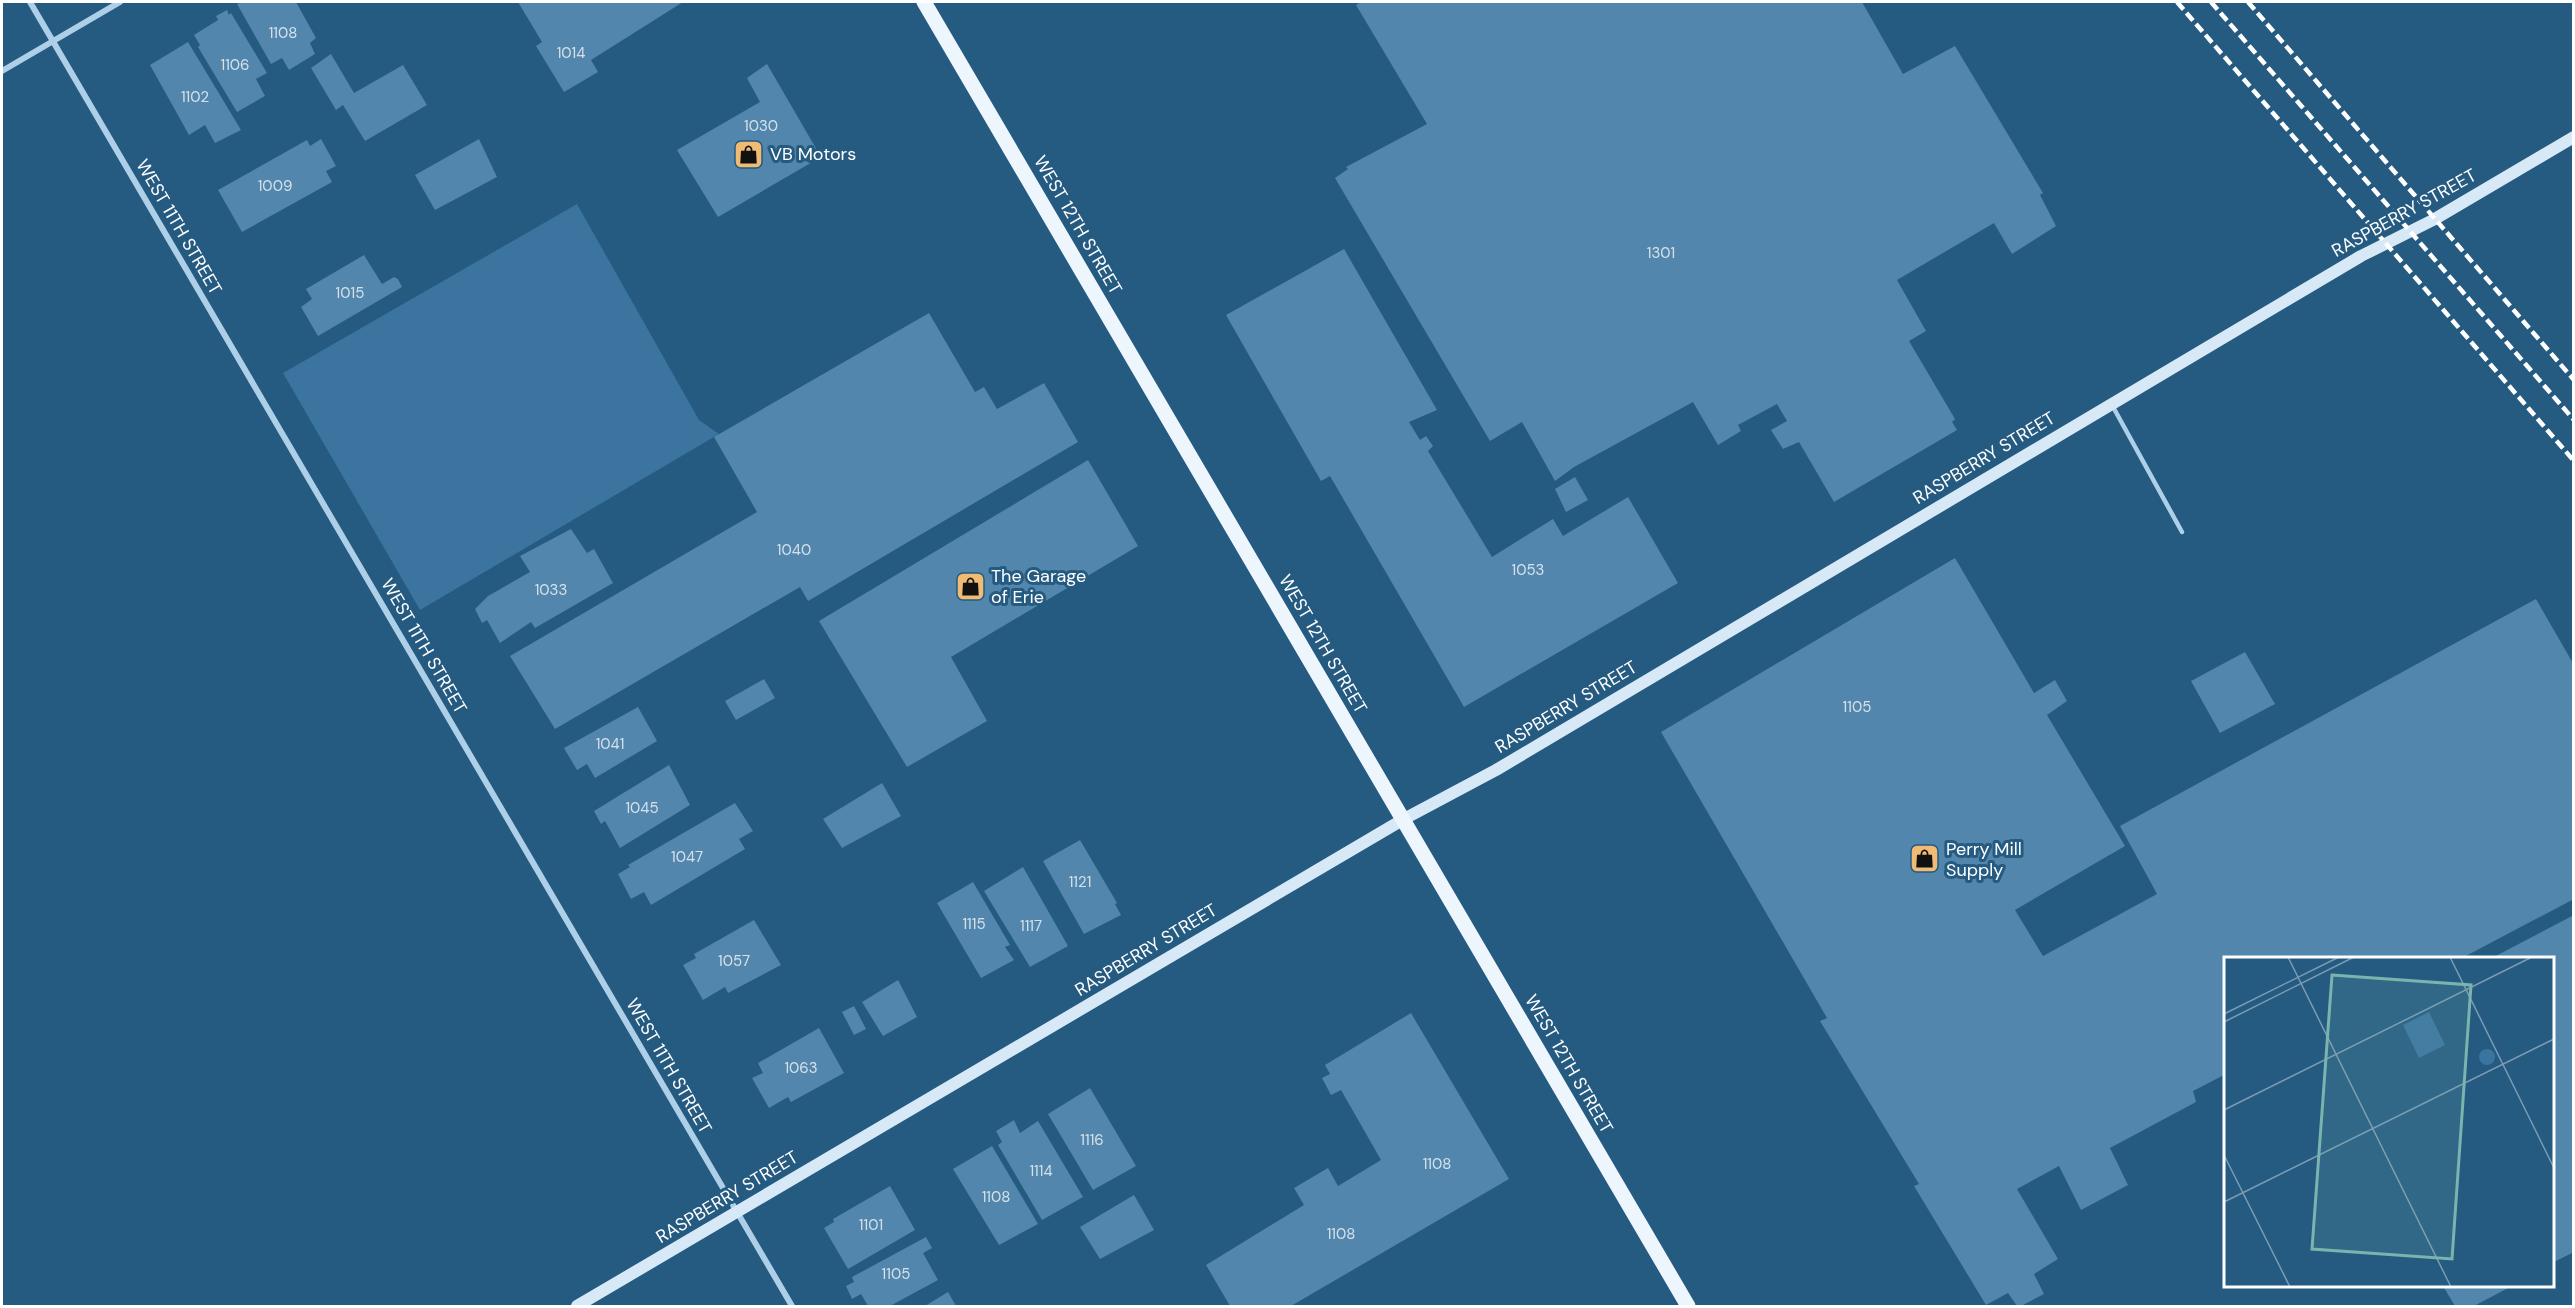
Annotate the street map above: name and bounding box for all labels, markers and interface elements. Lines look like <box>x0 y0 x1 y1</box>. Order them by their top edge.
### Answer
house number: 1108 <box>269 23 297 43</box>
house number: 1014 <box>557 43 585 63</box>
house number: 1106 <box>220 55 250 75</box>
house number: 1102 <box>181 87 209 107</box>
house number: 1030 <box>744 116 778 136</box>
shop icon: VB Motors <box>733 138 765 170</box>
place label: VB Motors <box>770 142 856 166</box>
street label: WEST 12TH STREET <box>1028 151 1128 299</box>
street label: WEST 11TH STREET <box>131 155 227 299</box>
street label: RASPBERRY STREET <box>2327 163 2481 263</box>
house number: 1009 <box>258 176 292 196</box>
house number: 1301 <box>1647 243 1675 263</box>
house number: 1015 <box>336 283 364 303</box>
street label: RASPBERRY STREET <box>1908 406 2060 510</box>
house number: 1040 <box>777 540 811 560</box>
house number: 1053 <box>1512 560 1544 580</box>
place label: The Garage of Erie <box>991 564 1086 609</box>
shop icon: The Garage of Erie <box>954 570 986 602</box>
street label: WEST 12TH STREET <box>1273 570 1373 718</box>
street label: WEST 11TH STREET <box>376 574 472 718</box>
house number: 1033 <box>535 580 567 600</box>
street label: RASPBERRY STREET <box>1490 655 1642 759</box>
house number: 1105 <box>1843 697 1871 717</box>
house number: 1041 <box>596 734 624 754</box>
house number: 1045 <box>625 798 659 818</box>
place label: Perry Mill Supply <box>1946 837 2022 882</box>
shop icon: Perry Mill Supply <box>1909 843 1941 875</box>
house number: 1047 <box>671 847 703 867</box>
house number: 1121 <box>1069 872 1091 892</box>
street label: RASPBERRY STREET <box>1070 898 1222 1002</box>
house number: 1115 <box>962 914 986 934</box>
house number: 1117 <box>1020 916 1042 936</box>
house number: 1057 <box>718 951 750 971</box>
inset map <box>2224 957 2554 1287</box>
street label: WEST 12TH STREET <box>1519 990 1619 1138</box>
street label: WEST 11TH STREET <box>621 994 717 1138</box>
house number: 1063 <box>784 1058 818 1078</box>
house number: 1116 <box>1080 1130 1104 1150</box>
street label: RASPBERRY STREET <box>651 1145 803 1249</box>
house number: 1108 <box>1423 1154 1451 1174</box>
house number: 1114 <box>1029 1161 1053 1181</box>
house number: 1108 <box>982 1187 1010 1207</box>
house number: 1101 <box>859 1215 883 1235</box>
house number: 1108 <box>1327 1224 1355 1244</box>
house number: 1105 <box>882 1264 910 1284</box>

